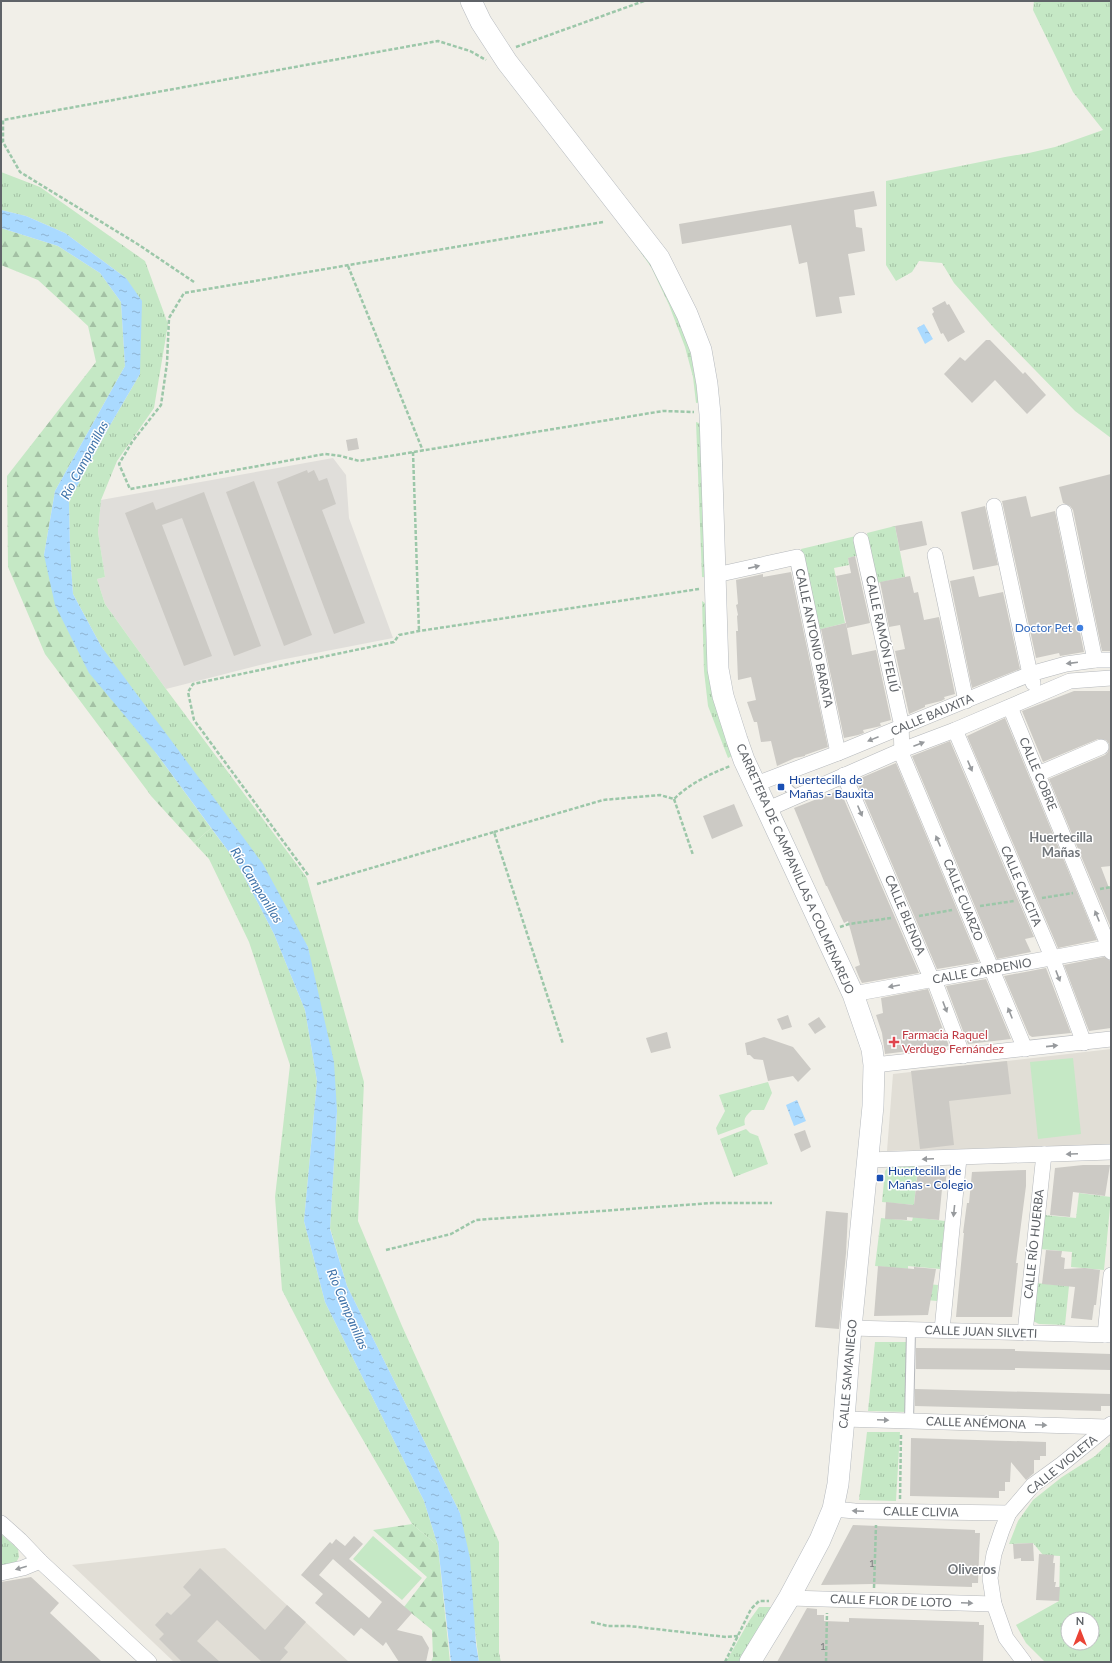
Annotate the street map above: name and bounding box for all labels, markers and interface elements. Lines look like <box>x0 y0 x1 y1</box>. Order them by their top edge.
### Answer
water label: Río Campanillas <box>57 418 111 502</box>
one-way arrow <box>748 563 761 569</box>
street label: CALLE ANTONIO BARATA <box>792 567 837 710</box>
street label: CALLE RAMÓN FELIÚ <box>863 574 902 694</box>
place label: Doctor Pet <box>1015 620 1073 635</box>
marker: Doctor Pet <box>1075 623 1085 633</box>
one-way arrow <box>1066 660 1078 666</box>
street label: CALLE BAUXITA <box>888 690 976 739</box>
street label: CALLE COBRE <box>1016 735 1061 813</box>
one-way arrow <box>866 737 878 743</box>
one-way arrow <box>914 740 926 746</box>
street label: CARRETERA DE CAMPANILLAS A COLMENAREJO <box>733 741 858 997</box>
one-way arrow <box>968 760 974 772</box>
place label: Huertecilla de Mañas - Bauxita <box>789 772 874 801</box>
marker: Huertecilla de Mañas - Bauxita <box>776 782 786 792</box>
one-way arrow <box>857 805 863 816</box>
district label: Huertecilla Mañas <box>1029 829 1093 860</box>
one-way arrow <box>935 835 941 847</box>
street label: CALLE CALCITA <box>998 843 1046 929</box>
water label: Río Campanillas <box>227 844 287 926</box>
street label: CALLE CUARZO <box>940 856 987 943</box>
street label: CALLE BLENDA <box>882 873 929 958</box>
one-way arrow <box>1093 910 1099 922</box>
street label: CALLE CARDENIO <box>931 954 1033 987</box>
one-way arrow <box>1055 971 1061 983</box>
one-way arrow <box>888 984 900 990</box>
one-way arrow <box>942 1002 948 1014</box>
one-way arrow <box>1007 1007 1013 1019</box>
place label: Farmacia Raquel Verdugo Fernández <box>902 1027 1005 1056</box>
marker: Farmacia Raquel Verdugo Fernández <box>889 1037 899 1047</box>
one-way arrow <box>1046 1043 1058 1049</box>
one-way arrow <box>1066 1150 1078 1157</box>
one-way arrow <box>921 1156 934 1162</box>
place label: Huertecilla de Mañas - Colegio <box>888 1163 973 1192</box>
marker: Huertecilla de Mañas - Colegio <box>875 1173 885 1183</box>
street label: CALLE RÍO HUERBA <box>1020 1187 1047 1300</box>
one-way arrow <box>951 1205 957 1217</box>
water label: Río Campanillas <box>324 1266 372 1352</box>
street label: CALLE SAMANIEGO <box>835 1318 860 1429</box>
street label: CALLE JUAN SILVETI <box>924 1322 1038 1341</box>
street label: CALLE ANÉMONA <box>926 1413 1027 1432</box>
one-way arrow <box>877 1417 889 1424</box>
one-way arrow <box>1035 1422 1047 1429</box>
street label: CALLE VIOLETA <box>1023 1431 1101 1498</box>
street label: CALLE CLIVIA <box>883 1503 960 1520</box>
one-way arrow <box>851 1508 864 1514</box>
house number: 1 <box>869 1557 875 1569</box>
district label: Oliveros <box>948 1561 996 1577</box>
one-way arrow <box>14 1565 26 1571</box>
street label: CALLE FLOR DE LOTO <box>830 1591 952 1610</box>
one-way arrow <box>961 1600 974 1606</box>
north arrow <box>1060 1611 1100 1651</box>
text: N <box>1076 1614 1084 1627</box>
house number: 1 <box>820 1640 826 1652</box>

